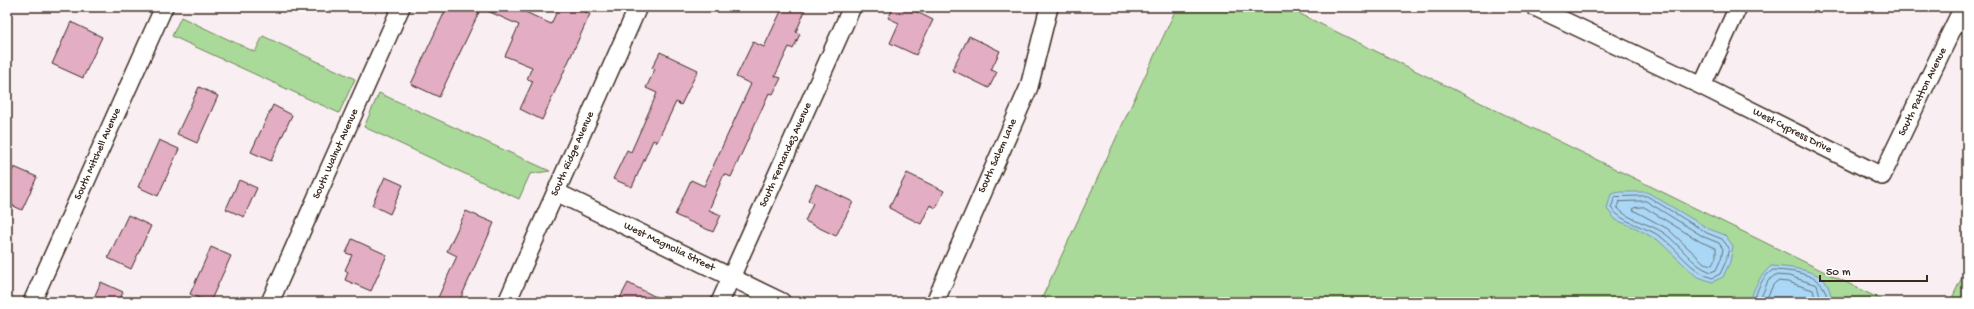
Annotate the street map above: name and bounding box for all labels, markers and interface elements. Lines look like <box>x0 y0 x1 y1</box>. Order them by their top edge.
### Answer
street label: South Patton Avenue <box>1896 46 1950 138</box>
street label: South Fernandez Avenue <box>757 100 815 209</box>
street label: South Mitchell Avenue <box>72 106 124 202</box>
street label: West Cypress Drive <box>1750 106 1834 156</box>
street label: South Walnut Avenue <box>311 107 361 201</box>
street label: South Ridge Avenue <box>549 110 597 198</box>
street label: South Salem Lane <box>976 117 1020 195</box>
street label: West Magnolia Street <box>621 220 718 275</box>
scale bar <box>1820 257 1927 283</box>
text: 50 m <box>1826 266 1851 280</box>

